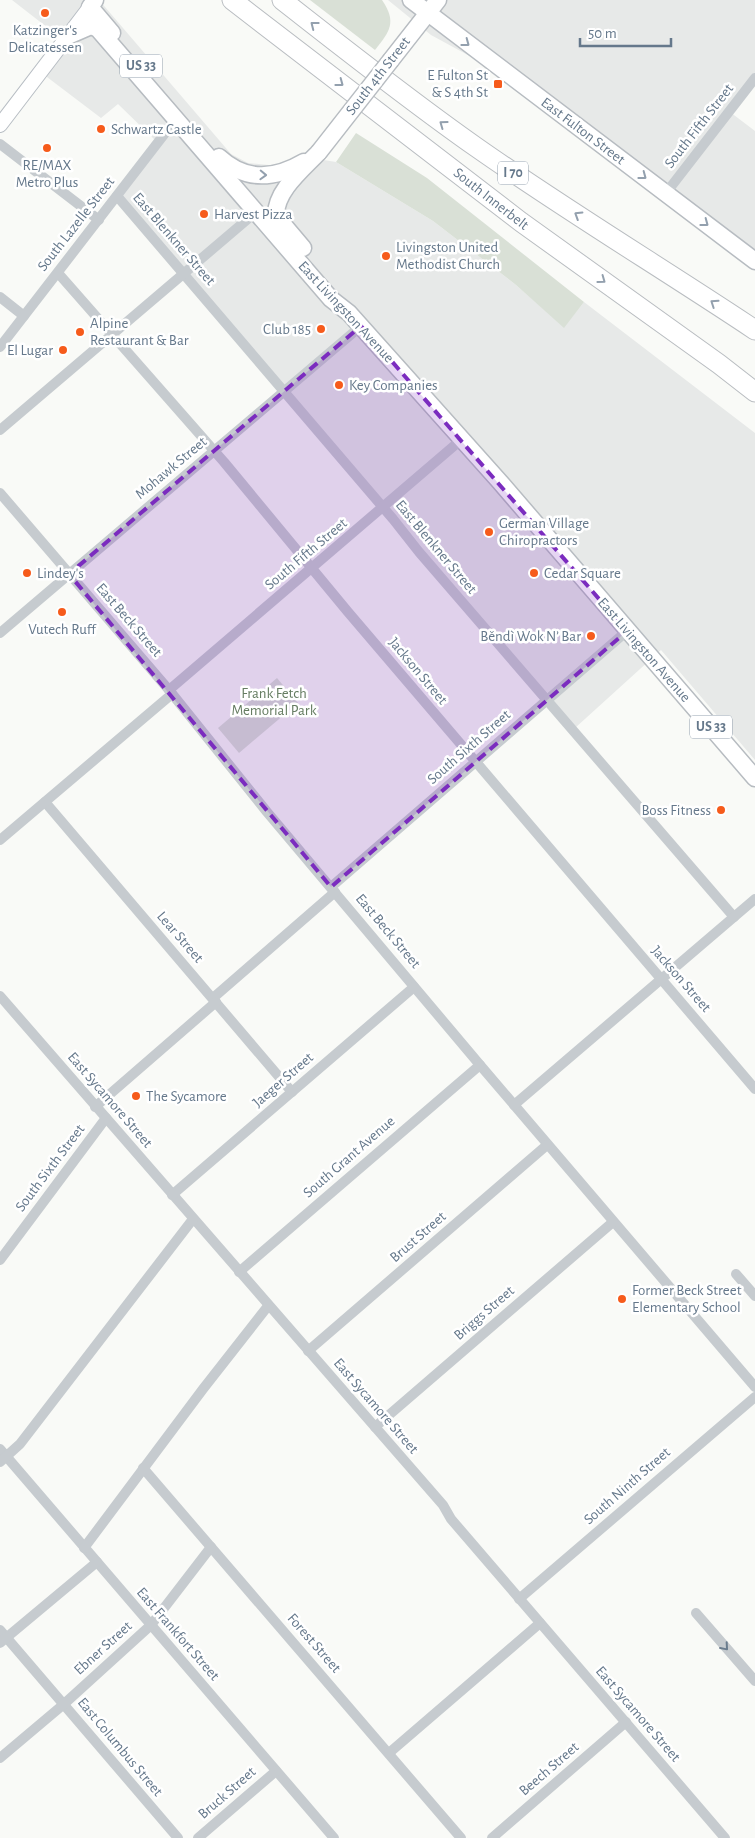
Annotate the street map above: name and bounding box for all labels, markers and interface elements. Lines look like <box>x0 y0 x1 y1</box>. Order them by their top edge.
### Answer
marker: Katzinger's Delicatessen <box>39 7 51 19</box>
scale bar <box>580 15 671 47</box>
place label: Katzinger's Delicatessen <box>8 23 82 55</box>
one-way arrow <box>311 23 320 31</box>
text: 50 m <box>588 26 617 41</box>
street label: South 4th Street <box>343 34 413 118</box>
one-way arrow <box>460 37 469 45</box>
road number: US 33 <box>120 54 162 78</box>
place label: E Fulton St & S 4th St <box>427 68 488 100</box>
one-way arrow <box>334 77 343 85</box>
marker: E Fulton St & S 4th St <box>492 78 504 90</box>
street label: South Fifth Street <box>662 81 736 171</box>
street label: East Fulton Street <box>538 95 628 168</box>
one-way arrow <box>439 121 449 130</box>
place label: Schwartz Castle <box>111 122 202 137</box>
marker: Schwartz Castle <box>95 123 107 135</box>
marker: RE/MAX Metro Plus <box>41 142 53 154</box>
place label: RE/MAX Metro Plus <box>16 158 78 190</box>
road number: I 70 <box>498 162 528 184</box>
street label: South Innerbelt <box>451 165 532 233</box>
one-way arrow <box>260 170 268 181</box>
one-way arrow <box>637 170 646 178</box>
street label: South Lazelle Street <box>35 174 117 274</box>
street label: East Blenkner Street <box>130 190 218 288</box>
place label: Harvest Pizza <box>214 207 292 222</box>
marker: Harvest Pizza <box>198 208 210 220</box>
one-way arrow <box>574 212 583 221</box>
one-way arrow <box>699 217 709 226</box>
place label: Livingston United Methodist Church <box>396 240 500 272</box>
marker: Livingston United Methodist Church <box>380 250 392 262</box>
street label: East Livingston Avenue <box>295 258 397 366</box>
one-way arrow <box>596 274 606 283</box>
one-way arrow <box>711 300 720 309</box>
place label: Alpine Restaurant & Bar <box>90 316 189 348</box>
place label: Club 185 <box>263 322 311 337</box>
marker: Club 185 <box>315 323 327 335</box>
marker: Alpine Restaurant & Bar <box>74 326 86 338</box>
place label: El Lugar <box>7 343 53 358</box>
marker: El Lugar <box>57 344 69 356</box>
place label: Key Companies <box>349 378 438 393</box>
marker: Key Companies <box>333 379 345 391</box>
street label: Mohawk Street <box>132 434 210 502</box>
street label: East Blenkner Street <box>393 497 480 597</box>
street label: South Fifth Street <box>262 515 350 593</box>
place label: German Village Chiropractors <box>499 516 589 548</box>
marker: German Village Chiropractors <box>483 526 495 538</box>
place label: Lindey's <box>37 566 84 581</box>
place label: Cedar Square <box>544 566 621 581</box>
marker: Lindey's <box>21 567 33 579</box>
marker: Cedar Square <box>528 567 540 579</box>
street label: East Beck Street <box>93 580 165 660</box>
street label: East Livingston Avenue <box>595 595 693 705</box>
marker: Vutech Ruff <box>56 606 68 618</box>
place label: Vutech Ruff <box>28 622 97 637</box>
place label: Běndì Wok N’ Bar <box>480 629 581 644</box>
marker: Běndì Wok N’ Bar <box>585 630 597 642</box>
street label: Jackson Street <box>386 635 450 707</box>
park label: Frank Fetch Memorial Park <box>231 686 317 718</box>
street label: South Sixth Street <box>425 707 513 787</box>
road number: US 33 <box>690 716 732 739</box>
place label: Boss Fitness <box>641 803 711 818</box>
marker: Boss Fitness <box>715 804 727 816</box>
street label: East Beck Street <box>353 891 423 971</box>
street label: Lear Street <box>154 909 206 966</box>
street label: Jackson Street <box>648 943 714 1015</box>
street label: East Sycamore Street <box>65 1049 155 1151</box>
street label: Jaeger Street <box>250 1050 316 1110</box>
place label: The Sycamore <box>146 1089 227 1104</box>
marker: The Sycamore <box>130 1090 142 1102</box>
street label: South Grant Avenue <box>300 1113 398 1201</box>
street label: South Sixth Street <box>13 1122 88 1214</box>
street label: Brust Street <box>387 1209 449 1265</box>
street label: Briggs Street <box>451 1283 517 1343</box>
place label: Former Beck Street Elementary School <box>632 1283 742 1315</box>
marker: Former Beck Street Elementary School <box>616 1293 628 1305</box>
street label: East Sycamore Street <box>331 1355 421 1457</box>
street label: South Ninth Street <box>581 1444 673 1527</box>
street label: East Frankfort Street <box>134 1585 222 1683</box>
street label: Forest Street <box>284 1611 344 1676</box>
street label: Ebner Street <box>71 1618 135 1678</box>
one-way arrow <box>720 1642 729 1651</box>
street label: East Sycamore Street <box>593 1663 683 1765</box>
street label: East Columbus Street <box>75 1695 166 1799</box>
street label: Beech Street <box>516 1739 582 1799</box>
street label: Bruck Street <box>195 1764 259 1822</box>

